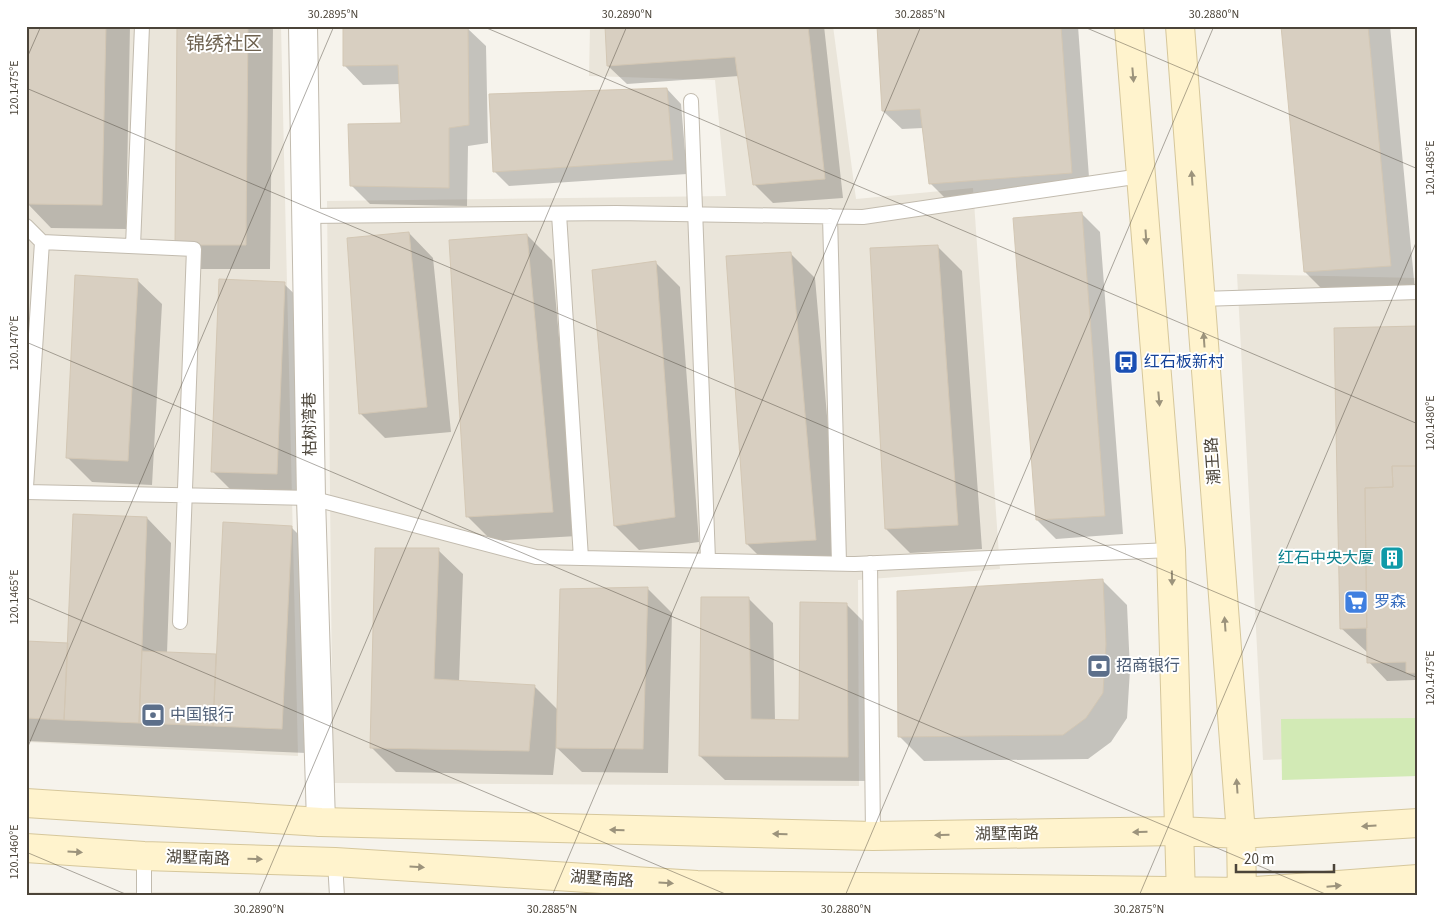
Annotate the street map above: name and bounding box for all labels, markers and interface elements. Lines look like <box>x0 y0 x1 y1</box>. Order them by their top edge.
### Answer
text: 30.2895°N <box>308 6 358 23</box>
text: 30.2890°N <box>602 6 652 23</box>
text: 30.2885°N <box>895 6 945 23</box>
text: 30.2880°N <box>1189 6 1239 23</box>
district label: 锦绣社区 <box>186 31 262 58</box>
text: 120.1475°E <box>6 60 23 116</box>
one-way arrow <box>1129 67 1137 83</box>
text: 120.1485°E <box>1422 140 1439 196</box>
one-way arrow <box>1188 169 1196 185</box>
one-way arrow <box>1142 229 1150 245</box>
text: 120.1470°E <box>6 315 23 371</box>
one-way arrow <box>1200 331 1208 347</box>
bus stop icon: 红石板新村 <box>1113 349 1139 375</box>
place label: 红石板新村 <box>1144 351 1224 373</box>
one-way arrow <box>1155 391 1163 407</box>
street label: 枯树湾巷 <box>298 392 322 456</box>
text: 120.1480°E <box>1422 395 1439 451</box>
street label: 潮王路 <box>1200 436 1226 486</box>
building icon: 红石中央大厦 <box>1379 545 1405 571</box>
place label: 红石中央大厦 <box>1278 547 1374 569</box>
text: 120.1465°E <box>6 569 23 625</box>
one-way arrow <box>1168 571 1176 587</box>
supermarket icon: 罗森 <box>1343 589 1369 615</box>
place label: 罗森 <box>1374 591 1406 613</box>
one-way arrow <box>1221 616 1229 632</box>
text: 120.1475°E <box>1422 650 1439 706</box>
bank icon: 招商银行 <box>1086 653 1112 679</box>
place label: 招商银行 <box>1116 655 1180 677</box>
bank icon: 中国银行 <box>140 702 166 728</box>
place label: 中国银行 <box>170 704 234 726</box>
one-way arrow <box>1233 778 1241 794</box>
street label: 湖墅南路 <box>975 822 1039 846</box>
one-way arrow <box>1361 823 1377 831</box>
text: 120.1460°E <box>6 824 23 880</box>
one-way arrow <box>609 825 625 833</box>
one-way arrow <box>1132 828 1148 836</box>
one-way arrow <box>772 830 788 838</box>
one-way arrow <box>934 831 950 839</box>
scale bar <box>1236 842 1334 874</box>
street label: 湖墅南路 <box>166 846 230 870</box>
one-way arrow <box>67 848 83 856</box>
text: 20 m <box>1244 849 1274 870</box>
one-way arrow <box>247 856 263 864</box>
one-way arrow <box>409 864 425 872</box>
street label: 湖墅南路 <box>569 866 635 892</box>
one-way arrow <box>659 880 675 888</box>
one-way arrow <box>1326 881 1342 889</box>
text: 30.2890°N <box>234 901 284 918</box>
text: 30.2885°N <box>527 901 577 918</box>
text: 30.2880°N <box>821 901 871 918</box>
text: 30.2875°N <box>1114 901 1164 918</box>

